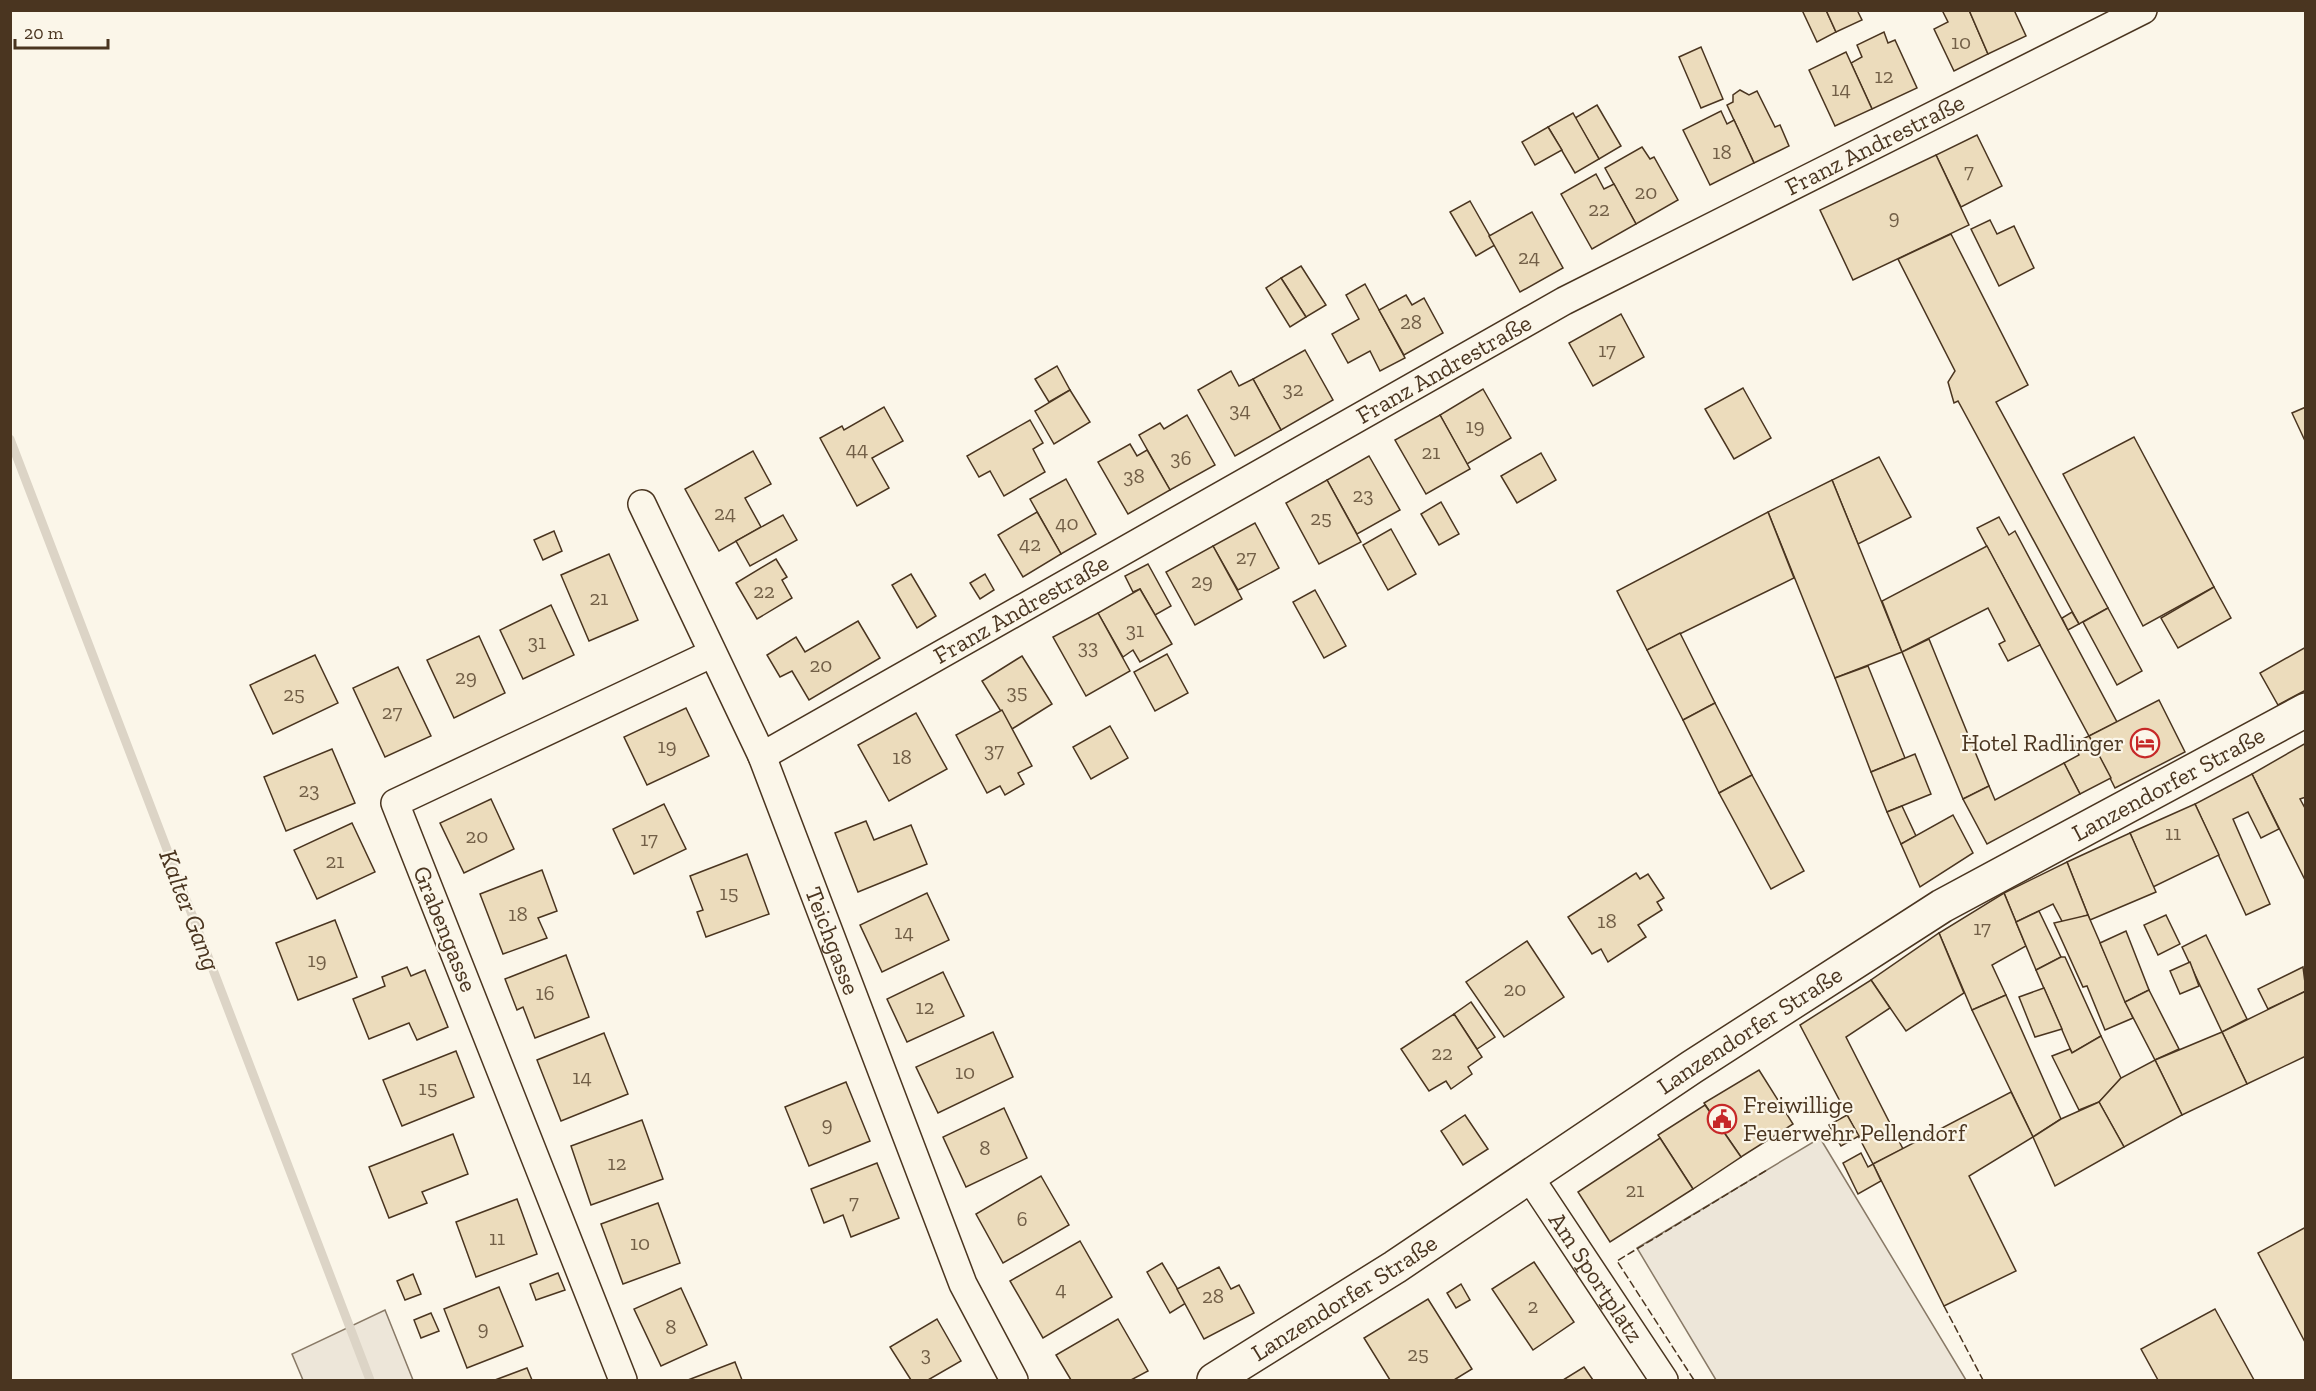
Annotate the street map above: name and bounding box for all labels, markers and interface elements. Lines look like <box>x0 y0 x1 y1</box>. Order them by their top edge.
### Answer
scale bar <box>15 12 108 50</box>
text: 20 m <box>24 22 64 44</box>
house number: 10 <box>1951 29 1971 54</box>
house number: 12 <box>1875 63 1893 88</box>
house number: 14 <box>1831 76 1851 101</box>
street label: Franz Andrestraße <box>1780 87 1969 201</box>
house number: 18 <box>1712 139 1732 164</box>
house number: 7 <box>1964 158 1974 183</box>
house number: 20 <box>1635 179 1657 204</box>
house number: 22 <box>1588 196 1610 221</box>
house number: 9 <box>1888 204 1900 229</box>
house number: 24 <box>1518 244 1540 269</box>
street label: Franz Andrestraße <box>1351 308 1536 430</box>
house number: 28 <box>1400 309 1422 334</box>
house number: 17 <box>1598 337 1616 362</box>
house number: 32 <box>1282 376 1304 401</box>
house number: 34 <box>1229 397 1251 422</box>
house number: 19 <box>1465 413 1485 438</box>
house number: 44 <box>846 436 868 461</box>
house number: 21 <box>1422 439 1440 464</box>
house number: 36 <box>1170 445 1192 470</box>
house number: 38 <box>1123 463 1145 488</box>
house number: 23 <box>1352 482 1374 507</box>
house number: 24 <box>714 500 736 525</box>
house number: 25 <box>1310 505 1332 530</box>
house number: 40 <box>1055 510 1079 535</box>
house number: 42 <box>1019 531 1041 556</box>
house number: 27 <box>1236 544 1256 569</box>
street label: Franz Andrestraße <box>928 547 1114 670</box>
house number: 29 <box>1191 568 1213 593</box>
house number: 22 <box>753 578 775 603</box>
house number: 21 <box>590 585 608 610</box>
house number: 31 <box>1126 617 1144 642</box>
house number: 31 <box>528 629 546 654</box>
house number: 33 <box>1078 634 1098 659</box>
house number: 20 <box>810 652 832 677</box>
house number: 29 <box>455 664 477 689</box>
house number: 35 <box>1006 679 1028 704</box>
house number: 25 <box>283 681 305 706</box>
house number: 27 <box>382 699 402 724</box>
street label: Lanzendorfer Straße <box>2067 720 2270 847</box>
hotel icon: Hotel Radlinger <box>2129 727 2161 759</box>
place label: Hotel Radlinger <box>1961 728 2124 757</box>
house number: 19 <box>657 733 677 758</box>
house number: 37 <box>984 737 1004 762</box>
house number: 18 <box>892 744 912 769</box>
house number: 23 <box>298 777 320 802</box>
house number: 11 <box>2165 820 2181 845</box>
house number: 20 <box>466 823 488 848</box>
house number: 17 <box>640 826 658 851</box>
water label: Kalter Gang <box>152 845 228 976</box>
house number: 21 <box>326 848 344 873</box>
street label: Grabengasse <box>407 862 484 996</box>
house number: 15 <box>720 880 738 905</box>
street label: Teichgasse <box>799 883 867 999</box>
house number: 18 <box>508 901 528 926</box>
house number: 18 <box>1597 908 1617 933</box>
house number: 17 <box>1973 915 1991 940</box>
house number: 14 <box>894 919 914 944</box>
house number: 19 <box>307 947 327 972</box>
street label: Lanzendorfer Straße <box>1652 959 1847 1100</box>
house number: 20 <box>1504 976 1526 1001</box>
house number: 16 <box>535 980 555 1005</box>
house number: 12 <box>916 994 934 1019</box>
house number: 22 <box>1431 1040 1453 1065</box>
house number: 10 <box>955 1059 975 1084</box>
house number: 14 <box>572 1064 592 1089</box>
house number: 15 <box>419 1075 437 1100</box>
place label: Freiwillige Feuerwehr Pellendorf <box>1743 1090 1968 1147</box>
public building icon: Freiwillige Feuerwehr Pellendorf <box>1706 1103 1738 1135</box>
house number: 9 <box>821 1111 833 1136</box>
house number: 8 <box>979 1135 991 1160</box>
house number: 12 <box>608 1150 626 1175</box>
house number: 21 <box>1626 1177 1644 1202</box>
house number: 7 <box>849 1189 859 1214</box>
house number: 6 <box>1016 1206 1028 1231</box>
street label: Am Sportplatz <box>1543 1207 1650 1348</box>
house number: 11 <box>489 1225 505 1250</box>
street label: Lanzendorfer Straße <box>1246 1228 1443 1367</box>
house number: 10 <box>630 1230 650 1255</box>
house number: 4 <box>1055 1276 1067 1301</box>
house number: 28 <box>1202 1283 1224 1308</box>
house number: 2 <box>1528 1293 1538 1318</box>
house number: 8 <box>665 1314 677 1339</box>
house number: 9 <box>477 1315 489 1340</box>
house number: 3 <box>921 1341 931 1366</box>
house number: 25 <box>1407 1341 1429 1366</box>

